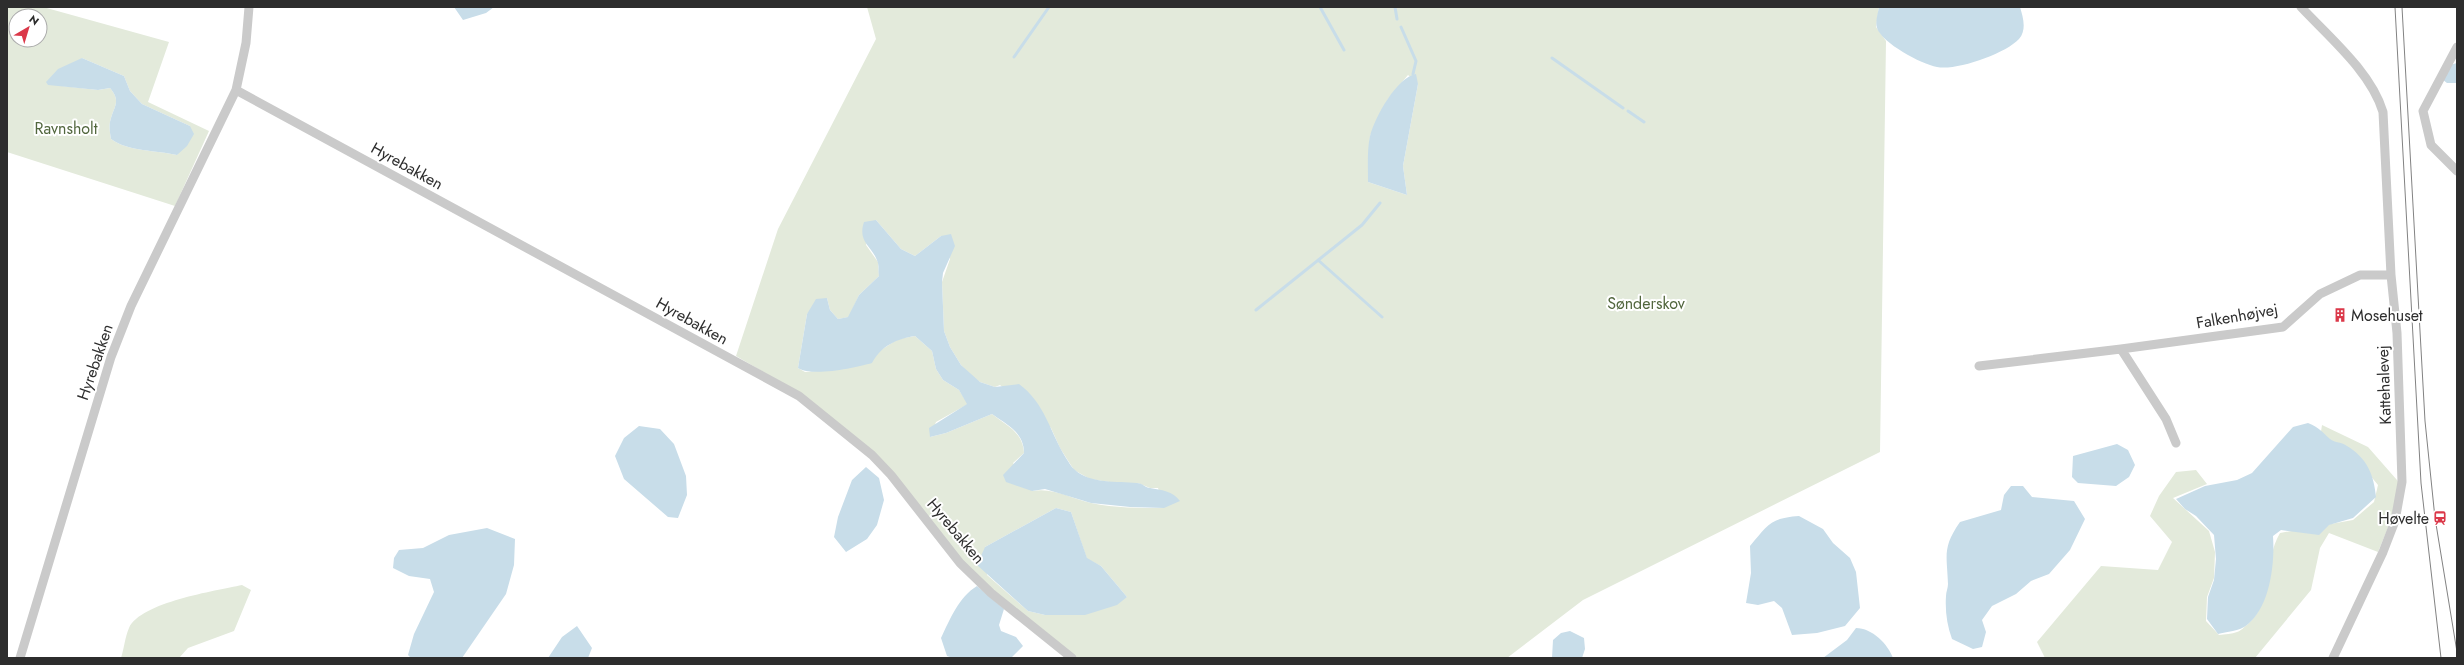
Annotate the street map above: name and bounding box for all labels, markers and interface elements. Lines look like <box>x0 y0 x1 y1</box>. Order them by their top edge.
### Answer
north arrow <box>8 8 48 48</box>
text: N <box>26 11 43 29</box>
park label: Ravnsholt <box>34 117 98 140</box>
street label: Hyrebakken <box>367 137 447 195</box>
street label: Hyrebakken <box>652 292 732 350</box>
park label: Sønderskov <box>1607 292 1686 315</box>
street label: Falkenhøjvej <box>2194 298 2280 334</box>
place label: Mosehuset <box>2351 304 2423 327</box>
building icon: Mosehuset <box>2332 307 2348 323</box>
street label: Hyrebakken <box>71 321 119 403</box>
street label: Kattehalevej <box>2371 345 2397 425</box>
street label: Hyrebakken <box>922 493 990 569</box>
place label: Høvelte <box>2378 507 2429 530</box>
station icon: Høvelte <box>2432 510 2448 526</box>

